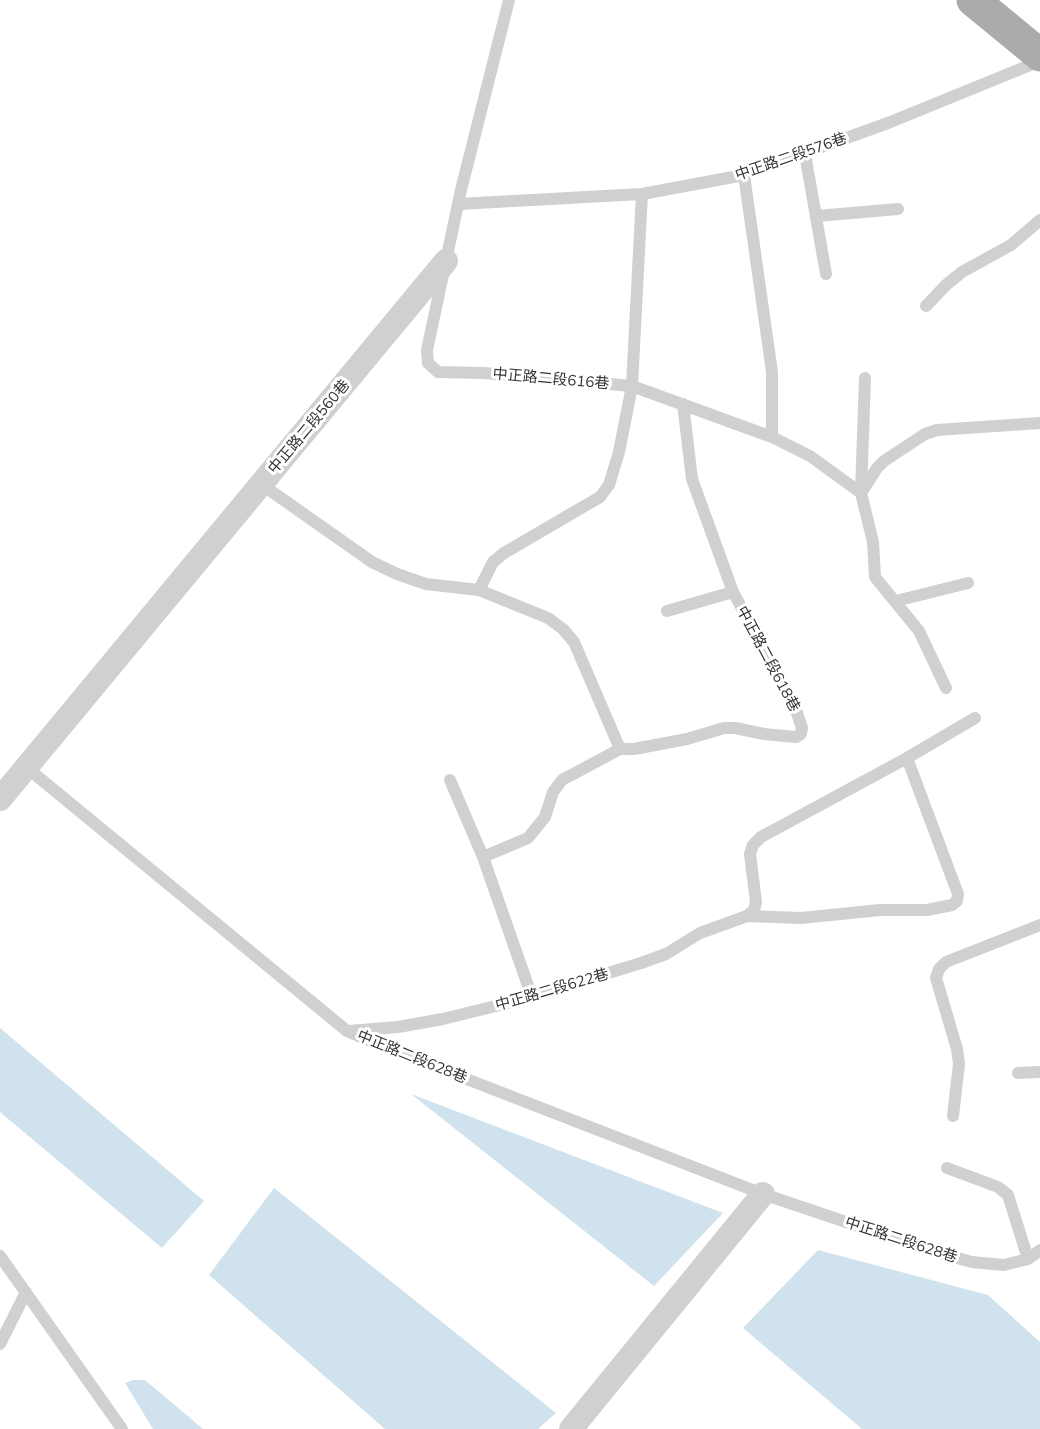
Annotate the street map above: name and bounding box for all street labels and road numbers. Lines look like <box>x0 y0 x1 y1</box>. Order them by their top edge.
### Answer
street label: 中正路二段576巷 <box>733 129 849 185</box>
street label: 中正路二段616巷 <box>492 365 610 393</box>
street label: 中正路二段560巷 <box>265 376 353 478</box>
street label: 中正路二段618巷 <box>733 603 803 715</box>
street label: 中正路二段622巷 <box>493 965 611 1015</box>
street label: 中正路二段628巷 <box>354 1027 470 1087</box>
street label: 中正路二段628巷 <box>843 1213 959 1267</box>

